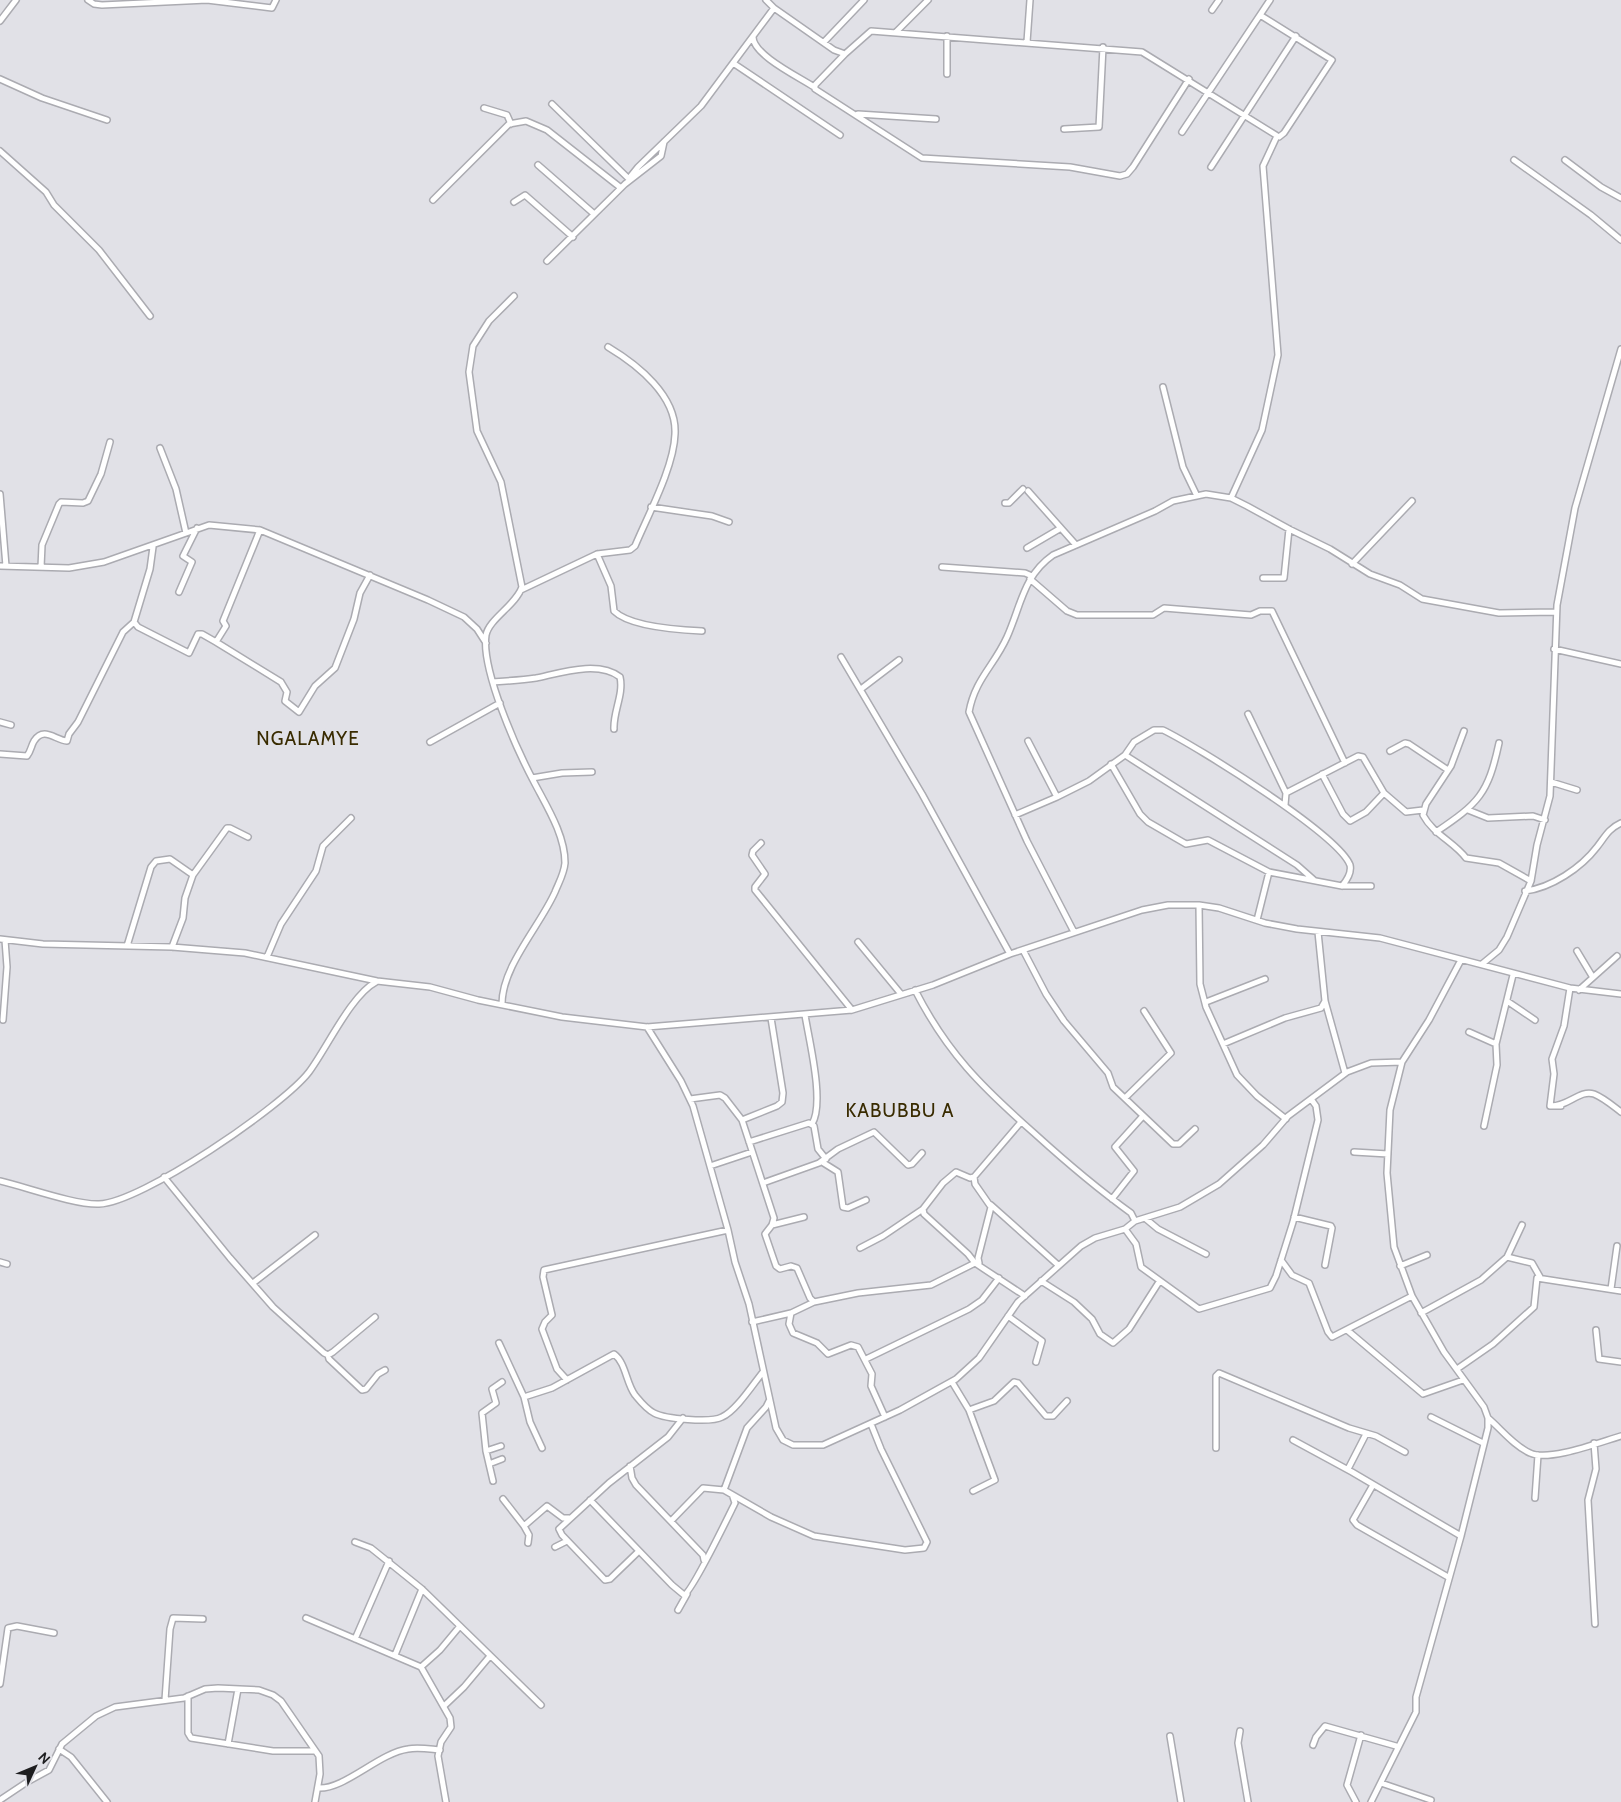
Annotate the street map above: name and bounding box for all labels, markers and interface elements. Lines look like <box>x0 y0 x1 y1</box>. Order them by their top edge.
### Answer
district label: NGALAMYE <box>256 727 360 750</box>
district label: KABUBBU A <box>846 1099 954 1122</box>
north arrow <box>10 1742 60 1792</box>
text: N <box>34 1748 54 1768</box>

